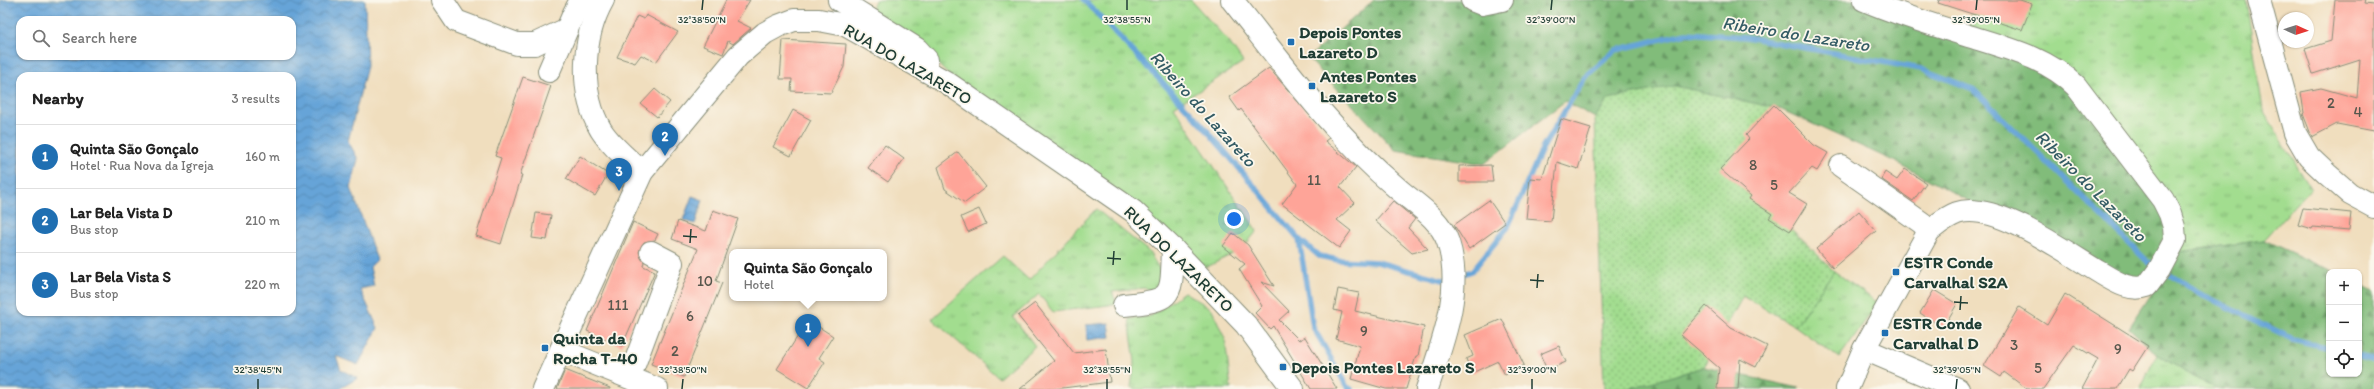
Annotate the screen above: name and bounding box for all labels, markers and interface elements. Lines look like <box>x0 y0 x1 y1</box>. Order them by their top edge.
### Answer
water label: Ribeiro do Lazareto <box>1721 12 1872 57</box>
north arrow <box>2278 12 2314 48</box>
text: 32°38'50"N <box>678 13 726 26</box>
text: 32°38'55"N <box>1103 13 1151 26</box>
text: 32°39'00"N <box>1527 13 1576 26</box>
text: 32°39'05"N <box>1952 13 2000 26</box>
search box <box>16 16 296 60</box>
street label: RUA DO LAZARETO <box>840 19 976 109</box>
place label: Depois Pontes Lazareto D <box>1299 22 1402 62</box>
icon: search <box>30 27 52 49</box>
text: Search here <box>62 29 137 47</box>
marker: Depois Pontes Lazareto D <box>1286 37 1296 47</box>
water label: Ribeiro do Lazareto <box>1145 46 1261 172</box>
place label: Antes Pontes Lazareto S <box>1319 66 1417 106</box>
marker: Antes Pontes Lazareto S <box>1307 81 1317 91</box>
text: Nearby <box>32 88 84 108</box>
text: 3 results <box>231 91 280 106</box>
house number: 2 <box>2327 94 2335 112</box>
house number: 4 <box>2353 103 2363 121</box>
pin: 2 <box>652 123 678 156</box>
water label: Ribeiro do Lazareto <box>2031 126 2152 247</box>
text: Quinta São Gonçalo <box>70 140 199 158</box>
text: 1 <box>42 149 48 164</box>
text: 160 m <box>245 149 280 164</box>
house number: 8 <box>1749 156 1757 174</box>
text: Hotel · Rua Nova da Igreja <box>70 158 214 173</box>
pin: 3 <box>606 158 632 191</box>
house number: 11 <box>1307 171 1321 189</box>
house number: 5 <box>1770 176 1778 194</box>
street label: RUA DO LAZARETO <box>1120 201 1238 317</box>
text: Lar Bela Vista D <box>70 204 172 222</box>
your location <box>1224 209 1244 229</box>
text: 2 <box>42 213 48 228</box>
text: 210 m <box>245 213 280 228</box>
text: Bus stop <box>70 222 118 237</box>
popup <box>729 249 887 301</box>
place label: ESTR Conde Carvalhal S2A <box>1904 252 2008 292</box>
text: Quinta São Gonçalo <box>744 259 872 277</box>
marker: ESTR Conde Carvalhal S2A <box>1891 267 1901 277</box>
text: Lar Bela Vista S <box>70 268 171 286</box>
map controls <box>2326 269 2362 377</box>
button: + <box>2326 269 2362 305</box>
house number: 10 <box>697 272 713 290</box>
text: 3 <box>41 277 49 292</box>
text: 220 m <box>244 277 280 292</box>
text: Hotel <box>744 277 774 292</box>
text: Bus stop <box>70 286 118 301</box>
house number: 111 <box>608 296 628 314</box>
button: − <box>2326 305 2362 341</box>
house number: 6 <box>686 307 694 325</box>
place label: ESTR Conde Carvalhal D <box>1893 313 1982 353</box>
pin: 1 <box>795 314 821 347</box>
house number: 9 <box>1360 322 1368 340</box>
place label: Quinta da Rocha T-40 <box>553 328 638 368</box>
marker: ESTR Conde Carvalhal D <box>1880 328 1890 338</box>
house number: 3 <box>2010 336 2018 354</box>
house number: 9 <box>2114 340 2122 358</box>
button: locate <box>2326 341 2362 377</box>
house number: 2 <box>671 342 679 360</box>
marker: Quinta da Rocha T-40 <box>540 343 550 353</box>
place label: Depois Pontes Lazareto S <box>1291 357 1475 378</box>
house number: 5 <box>2034 359 2042 377</box>
marker: Depois Pontes Lazareto S <box>1278 362 1288 372</box>
text: 32°38'45"N <box>234 363 282 376</box>
text: 32°38'50"N <box>659 363 707 376</box>
text: 32°38'55"N <box>1083 363 1131 376</box>
text: 32°39'00"N <box>1508 363 1557 376</box>
text: 32°39'05"N <box>1933 363 1981 376</box>

